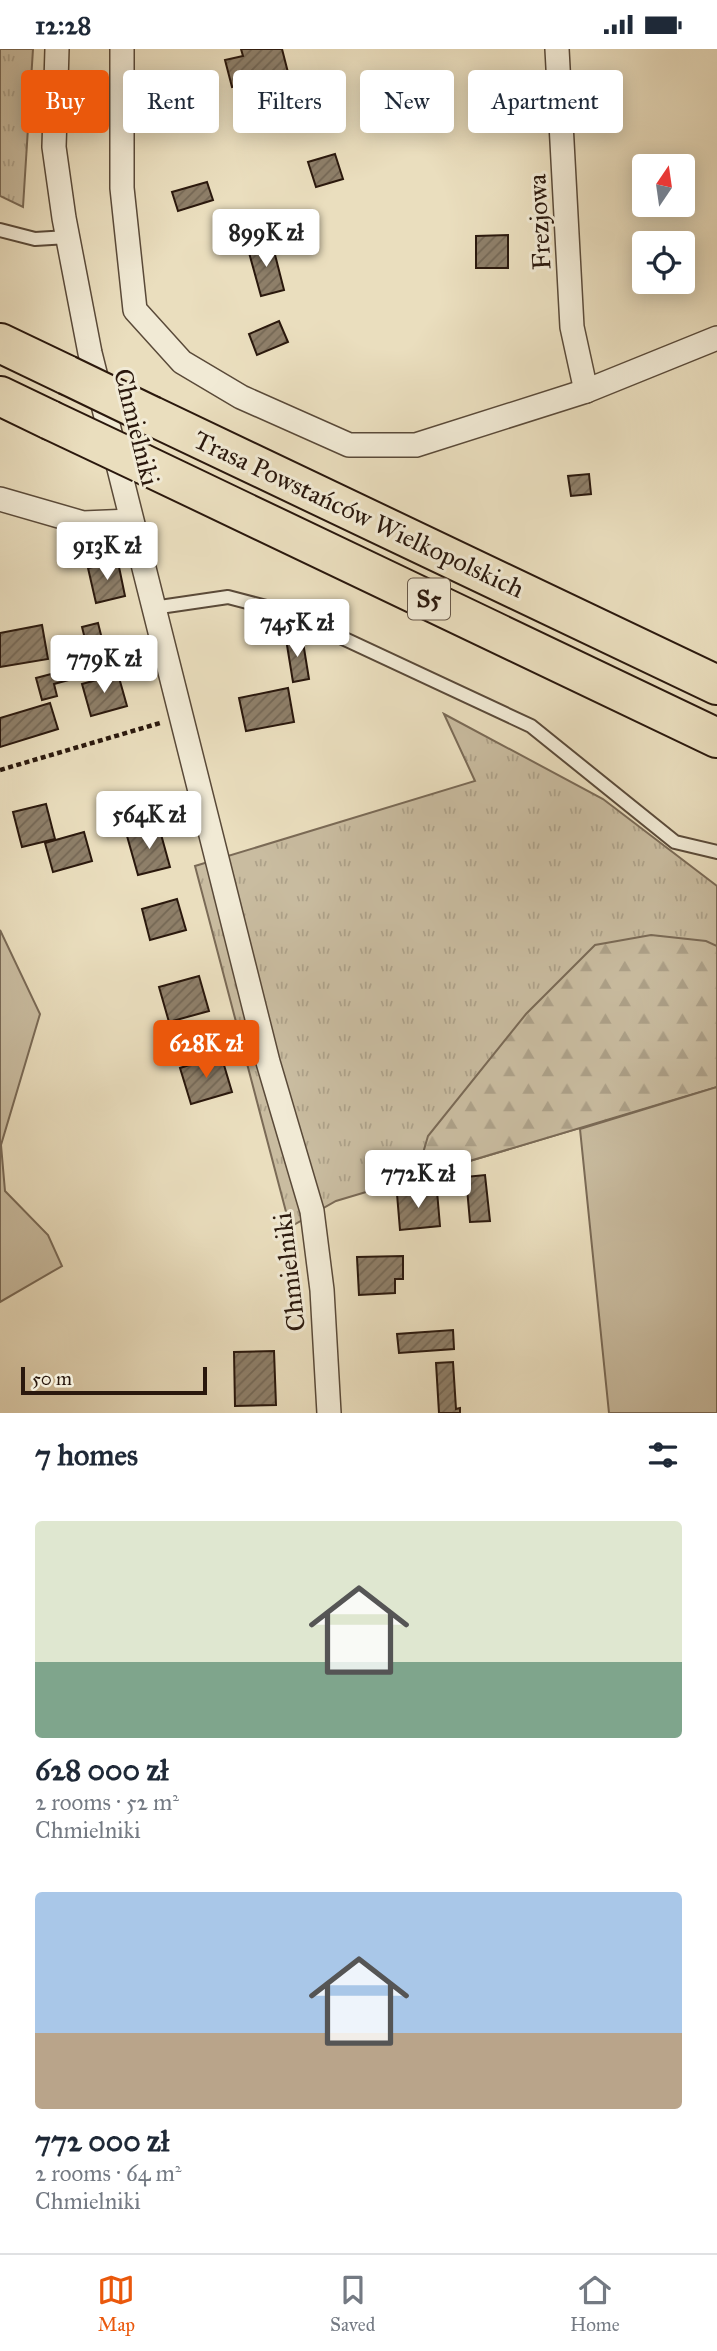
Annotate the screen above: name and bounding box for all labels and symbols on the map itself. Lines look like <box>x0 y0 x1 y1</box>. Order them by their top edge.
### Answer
north arrow <box>632 154 695 217</box>
street label: Frezjowa <box>521 173 557 271</box>
pin: 899K zł <box>201 209 331 269</box>
street label: Chmielniki <box>107 365 167 489</box>
street label: Trasa Powstańców Wielkopolskich <box>189 423 530 605</box>
pin: 913K zł <box>42 523 172 582</box>
road number: S5 <box>408 579 450 619</box>
pin: 745K zł <box>232 599 362 659</box>
pin: 779K zł <box>39 635 169 695</box>
pin: 564K zł <box>84 791 214 851</box>
pin: 628K zł <box>141 1021 271 1080</box>
pin: 772K zł <box>353 1151 483 1210</box>
street label: Chmielniki <box>266 1211 312 1333</box>
scale bar <box>21 1364 206 1396</box>

